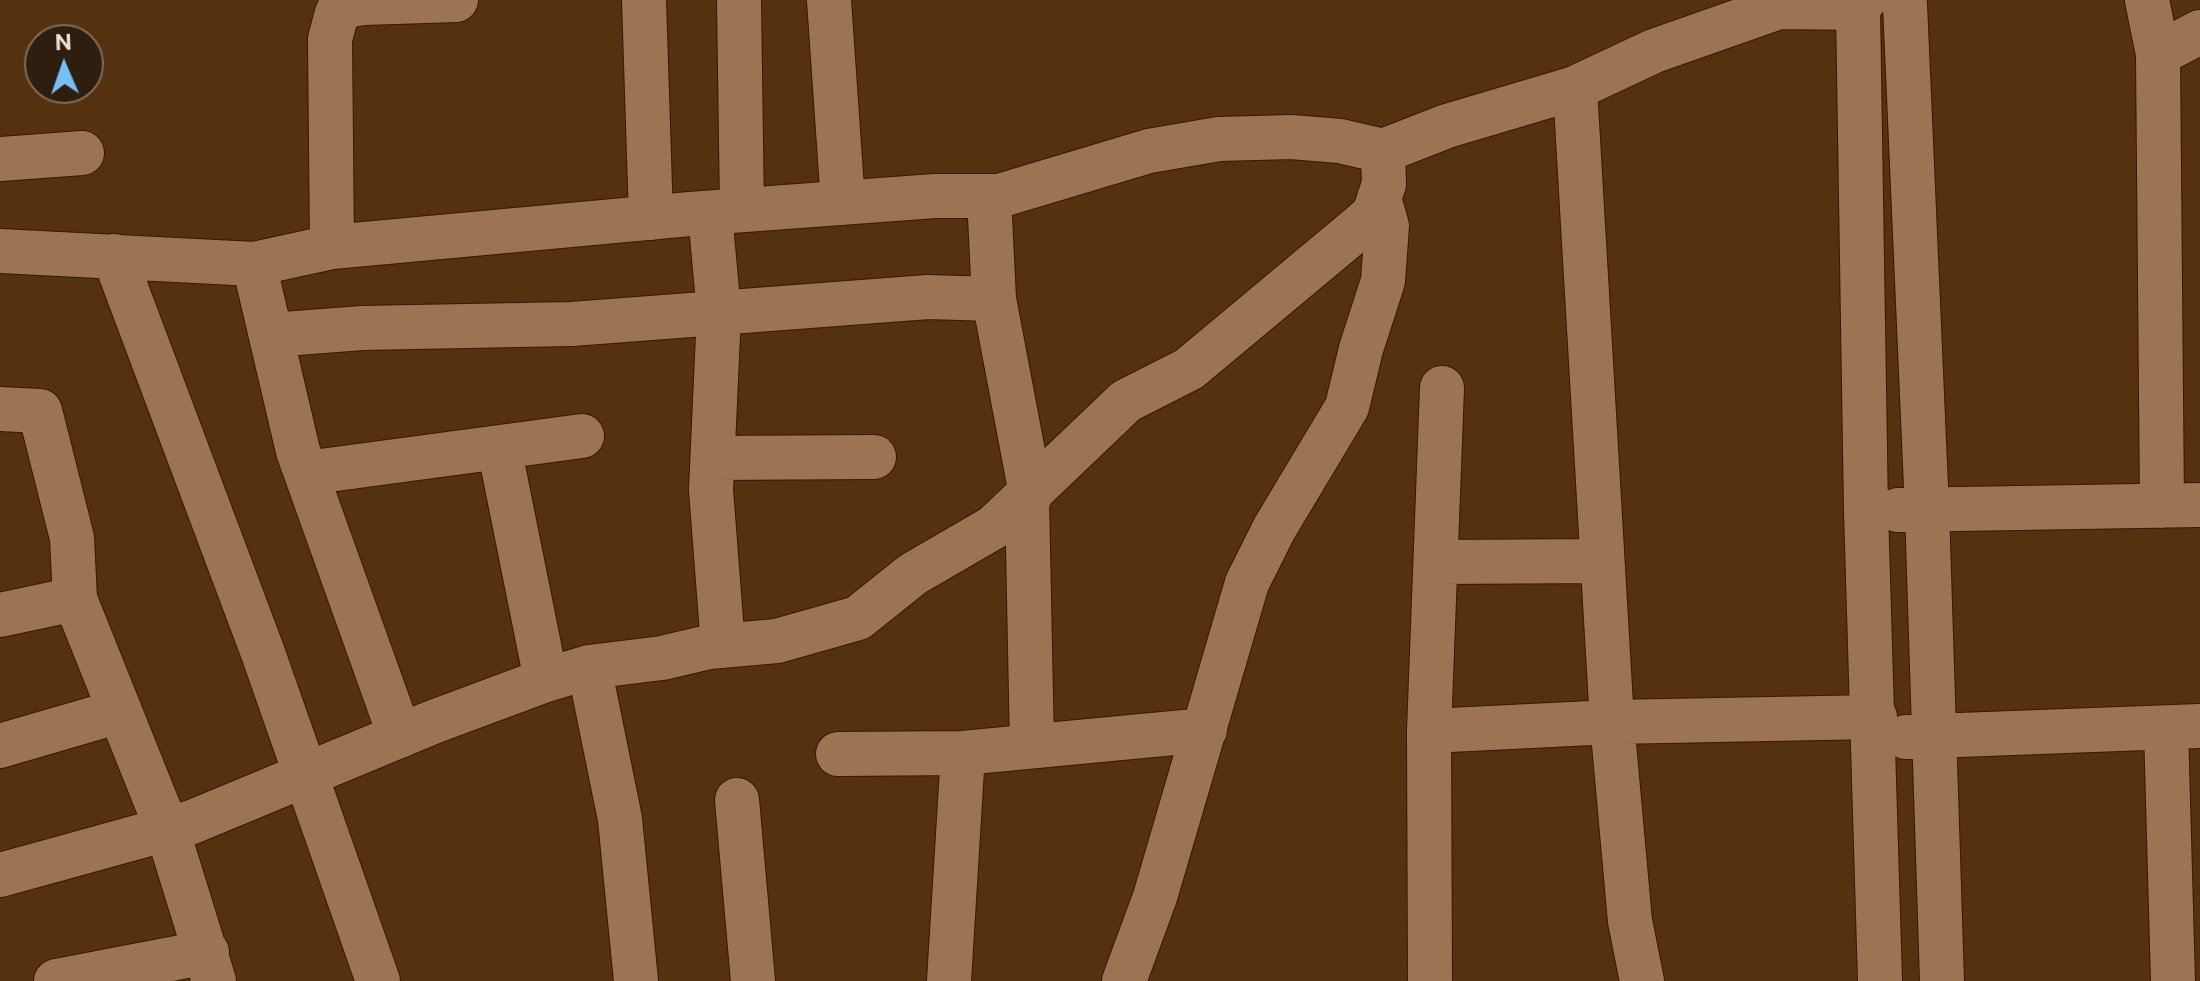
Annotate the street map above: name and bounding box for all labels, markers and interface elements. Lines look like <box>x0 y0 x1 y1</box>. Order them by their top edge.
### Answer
north arrow <box>24 24 104 104</box>
text: N <box>54 29 72 55</box>

